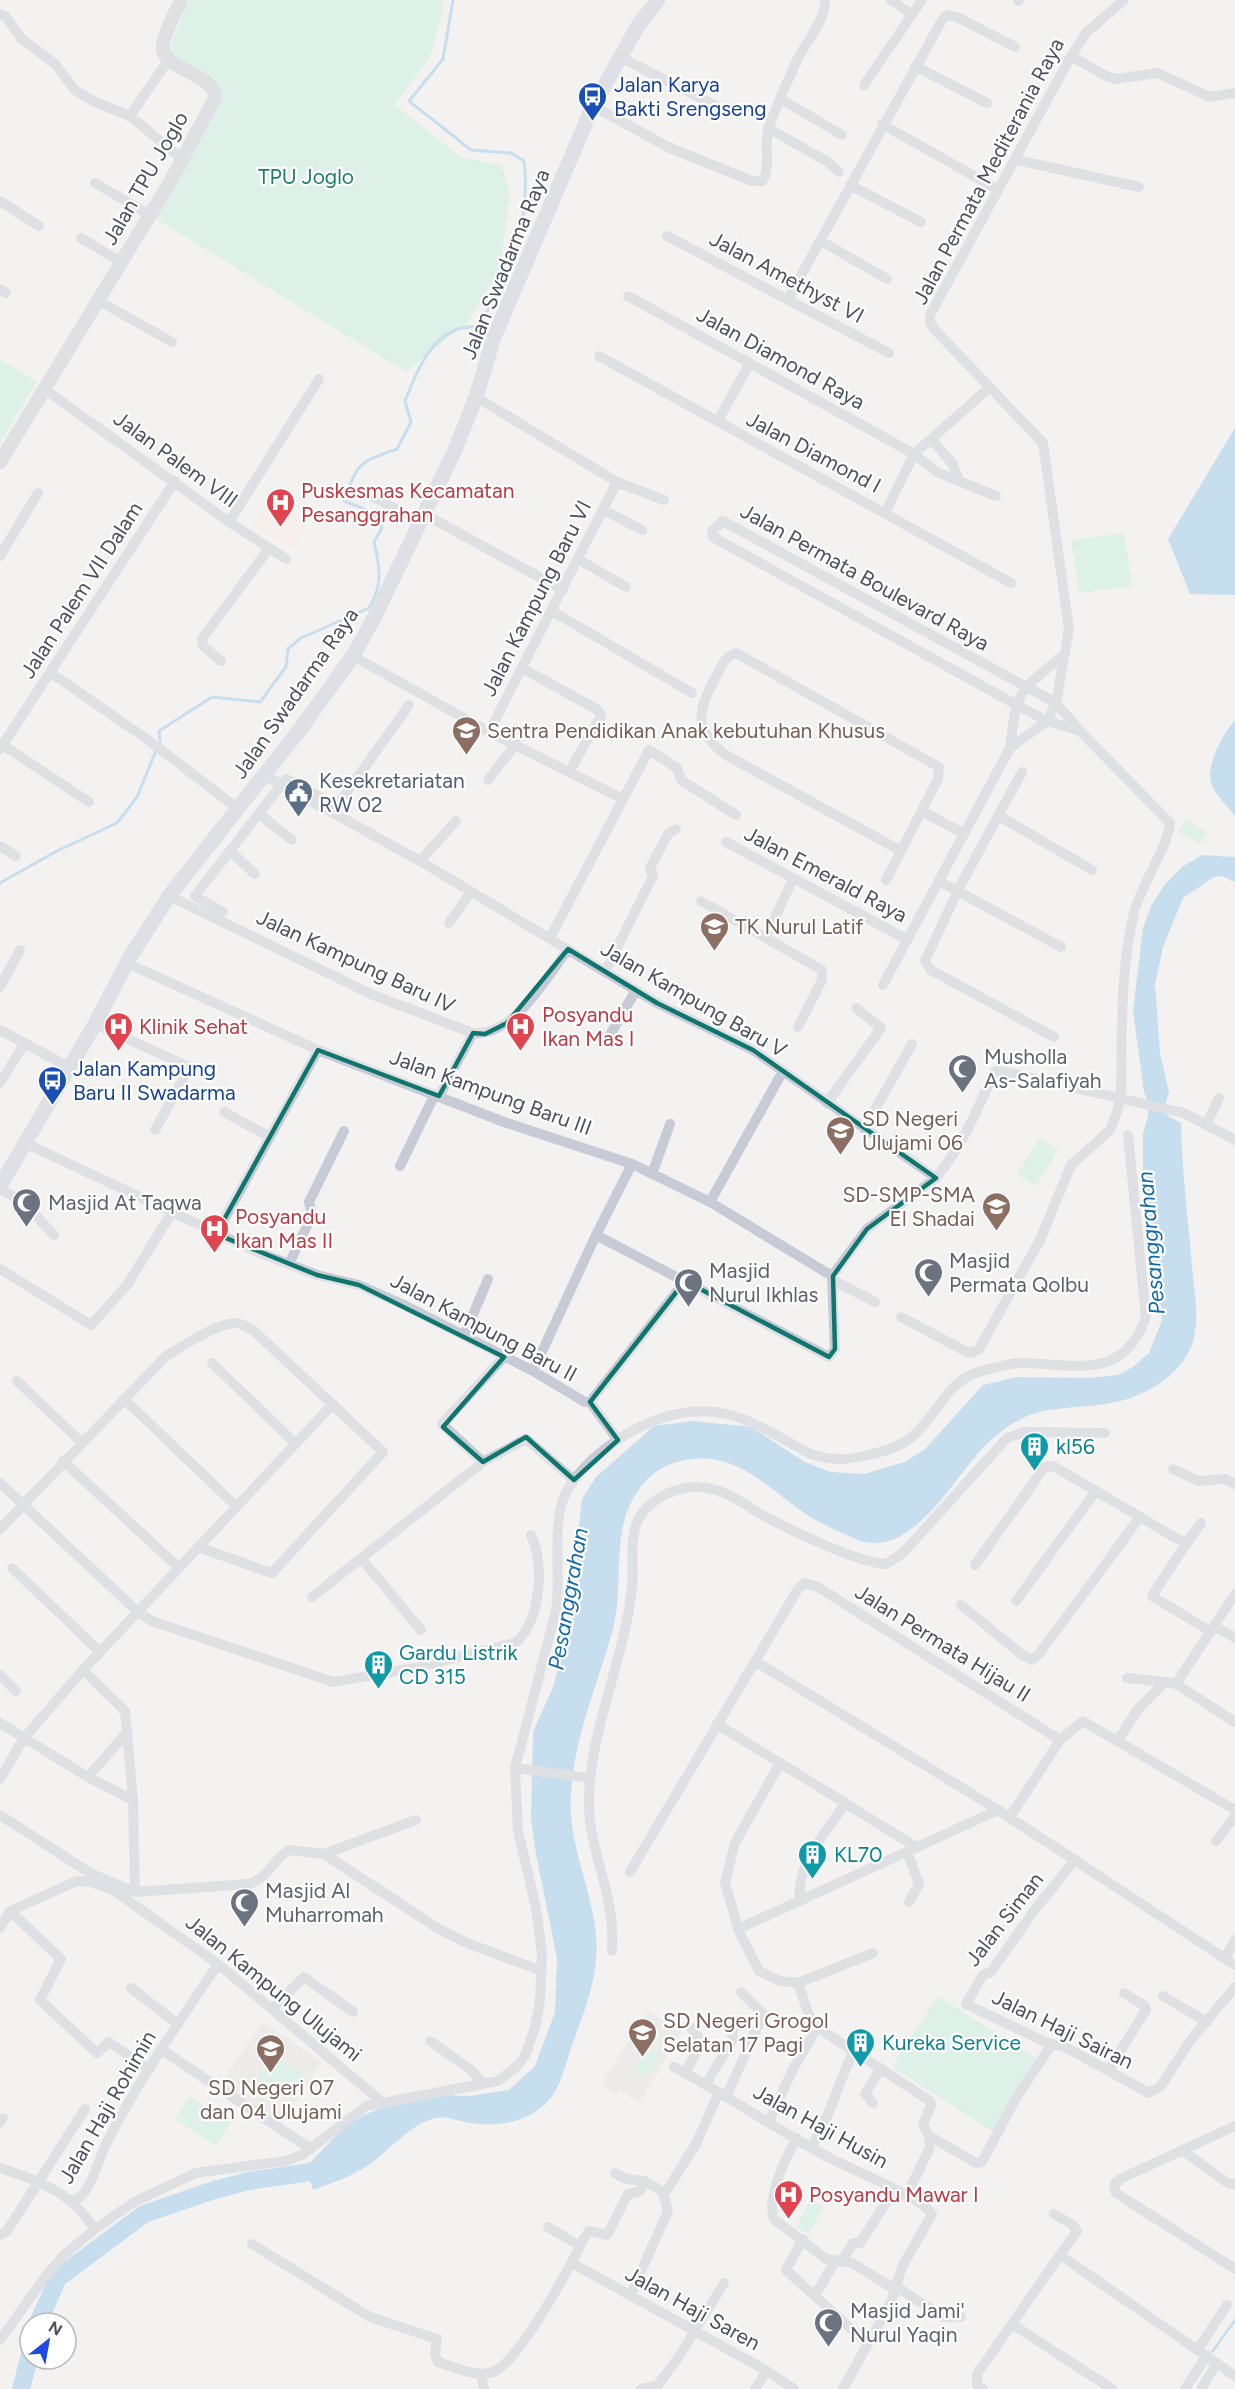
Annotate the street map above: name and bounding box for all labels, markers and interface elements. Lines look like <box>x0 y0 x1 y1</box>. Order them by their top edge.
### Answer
street label: Jalan Permata Mediterania Raya <box>907 34 1069 308</box>
place label: Jalan Karya Bakti Srengseng <box>614 72 767 121</box>
bus stop icon: Jalan Karya Bakti Srengseng <box>577 80 609 122</box>
street label: Jalan TPU Joglo <box>97 107 193 249</box>
park label: TPU Joglo <box>258 164 354 189</box>
street label: Jalan Swadarma Raya <box>455 165 555 363</box>
street label: Jalan Amethyst VI <box>706 226 868 328</box>
street label: Jalan Diamond Raya <box>693 301 869 415</box>
street label: Jalan Palem VIII <box>109 406 243 512</box>
street label: Jalan Diamond I <box>742 406 886 498</box>
place label: Puskesmas Kecamatan Pesanggrahan <box>301 478 514 527</box>
hospital icon: Puskesmas Kecamatan Pesanggrahan <box>264 486 296 528</box>
street label: Jalan Kampung Baru VI <box>476 496 596 700</box>
street label: Jalan Palem VII Dalam <box>15 497 147 683</box>
street label: Jalan Permata Boulevard Raya <box>736 498 994 656</box>
street label: Jalan Swadarma Raya <box>227 603 363 783</box>
school or university icon: Sentra Pendidikan Anak kebutuhan Khusus <box>450 714 482 756</box>
place label: Sentra Pendidikan Anak kebutuhan Khusus <box>487 718 885 743</box>
place label: Kesekretariatan RW 02 <box>319 768 465 817</box>
public building icon: Kesekretariatan RW 02 <box>282 776 314 818</box>
street label: Jalan Emerald Raya <box>740 821 912 927</box>
street label: Jalan Kampung Baru IV <box>253 904 460 1018</box>
school or university icon: TK Nurul Latif <box>698 910 730 952</box>
place label: TK Nurul Latif <box>735 914 864 939</box>
street label: Jalan Kampung Baru V <box>597 936 792 1063</box>
place label: Posyandu Ikan Mas I <box>542 1002 634 1051</box>
hospital icon: Klinik Sehat <box>102 1010 134 1052</box>
hospital icon: Posyandu Ikan Mas I <box>505 1010 537 1052</box>
place label: Klinik Sehat <box>139 1014 248 1039</box>
street label: Jalan Kampung Baru III <box>387 1044 595 1140</box>
place label: Musholla As-Salafiyah <box>984 1044 1102 1093</box>
mosque icon: Musholla As-Salafiyah <box>947 1052 979 1094</box>
place label: Jalan Kampung Baru II Swadarma <box>73 1056 236 1105</box>
bus stop icon: Jalan Kampung Baru II Swadarma <box>36 1064 68 1106</box>
place label: SD Negeri Ulujami 06 <box>862 1106 963 1155</box>
school or university icon: SD Negeri Ulujami 06 <box>825 1114 857 1156</box>
water label: Pesanggrahan <box>1131 1170 1171 1316</box>
place label: SD-SMP-SMA El Shadai <box>842 1182 975 1231</box>
mosque icon: Masjid At Taqwa <box>11 1186 43 1228</box>
place label: Masjid At Taqwa <box>48 1190 202 1215</box>
school or university icon: SD-SMP-SMA El Shadai <box>980 1190 1012 1232</box>
place label: Posyandu Ikan Mas II <box>235 1204 333 1253</box>
hospital icon: Posyandu Ikan Mas II <box>198 1212 230 1254</box>
place label: Masjid Permata Qolbu <box>949 1248 1089 1297</box>
mosque icon: Masjid Permata Qolbu <box>912 1256 944 1298</box>
place label: Masjid Nurul Ikhlas <box>709 1258 818 1307</box>
mosque icon: Masjid Nurul Ikhlas <box>672 1266 704 1308</box>
street label: Jalan Kampung Baru II <box>387 1267 581 1387</box>
building icon: kl56 <box>1019 1430 1051 1472</box>
place label: kl56 <box>1056 1434 1095 1459</box>
water label: Pesanggrahan <box>542 1526 594 1672</box>
street label: Jalan Permata Hijau II <box>851 1579 1035 1707</box>
place label: Gardu Listrik CD 315 <box>399 1640 518 1689</box>
building icon: Gardu Listrik CD 315 <box>362 1648 394 1690</box>
building icon: KL70 <box>797 1838 829 1880</box>
place label: KL70 <box>834 1842 882 1867</box>
street label: Jalan Siman <box>960 1867 1048 1971</box>
place label: Masjid Al Muharromah <box>265 1878 384 1927</box>
mosque icon: Masjid Al Muharromah <box>228 1886 260 1928</box>
street label: Jalan Kampung Ulujami <box>181 1909 367 2067</box>
street label: Jalan Haji Sairan <box>988 1984 1138 2074</box>
place label: SD Negeri Grogol Selatan 17 Pagi <box>663 2008 829 2057</box>
school or university icon: SD Negeri Grogol Selatan 17 Pagi <box>626 2016 658 2058</box>
street label: Jalan Haji Rohimin <box>53 2026 161 2188</box>
building icon: Kureka Service <box>845 2026 877 2068</box>
place label: Kureka Service <box>882 2030 1021 2055</box>
school or university icon: SD Negeri 07 dan 04 Ulujami <box>255 2032 287 2074</box>
place label: SD Negeri 07 dan 04 Ulujami <box>200 2075 342 2124</box>
street label: Jalan Haji Husin <box>749 2079 893 2173</box>
hospital icon: Posyandu Mawar I <box>772 2178 804 2220</box>
place label: Posyandu Mawar I <box>809 2182 979 2207</box>
street label: Jalan Haji Saren <box>621 2261 765 2355</box>
place label: Masjid Jami' Nurul Yaqin <box>850 2298 965 2347</box>
mosque icon: Masjid Jami' Nurul Yaqin <box>813 2306 845 2348</box>
north arrow <box>18 2311 78 2371</box>
text: N <box>45 2317 66 2340</box>

